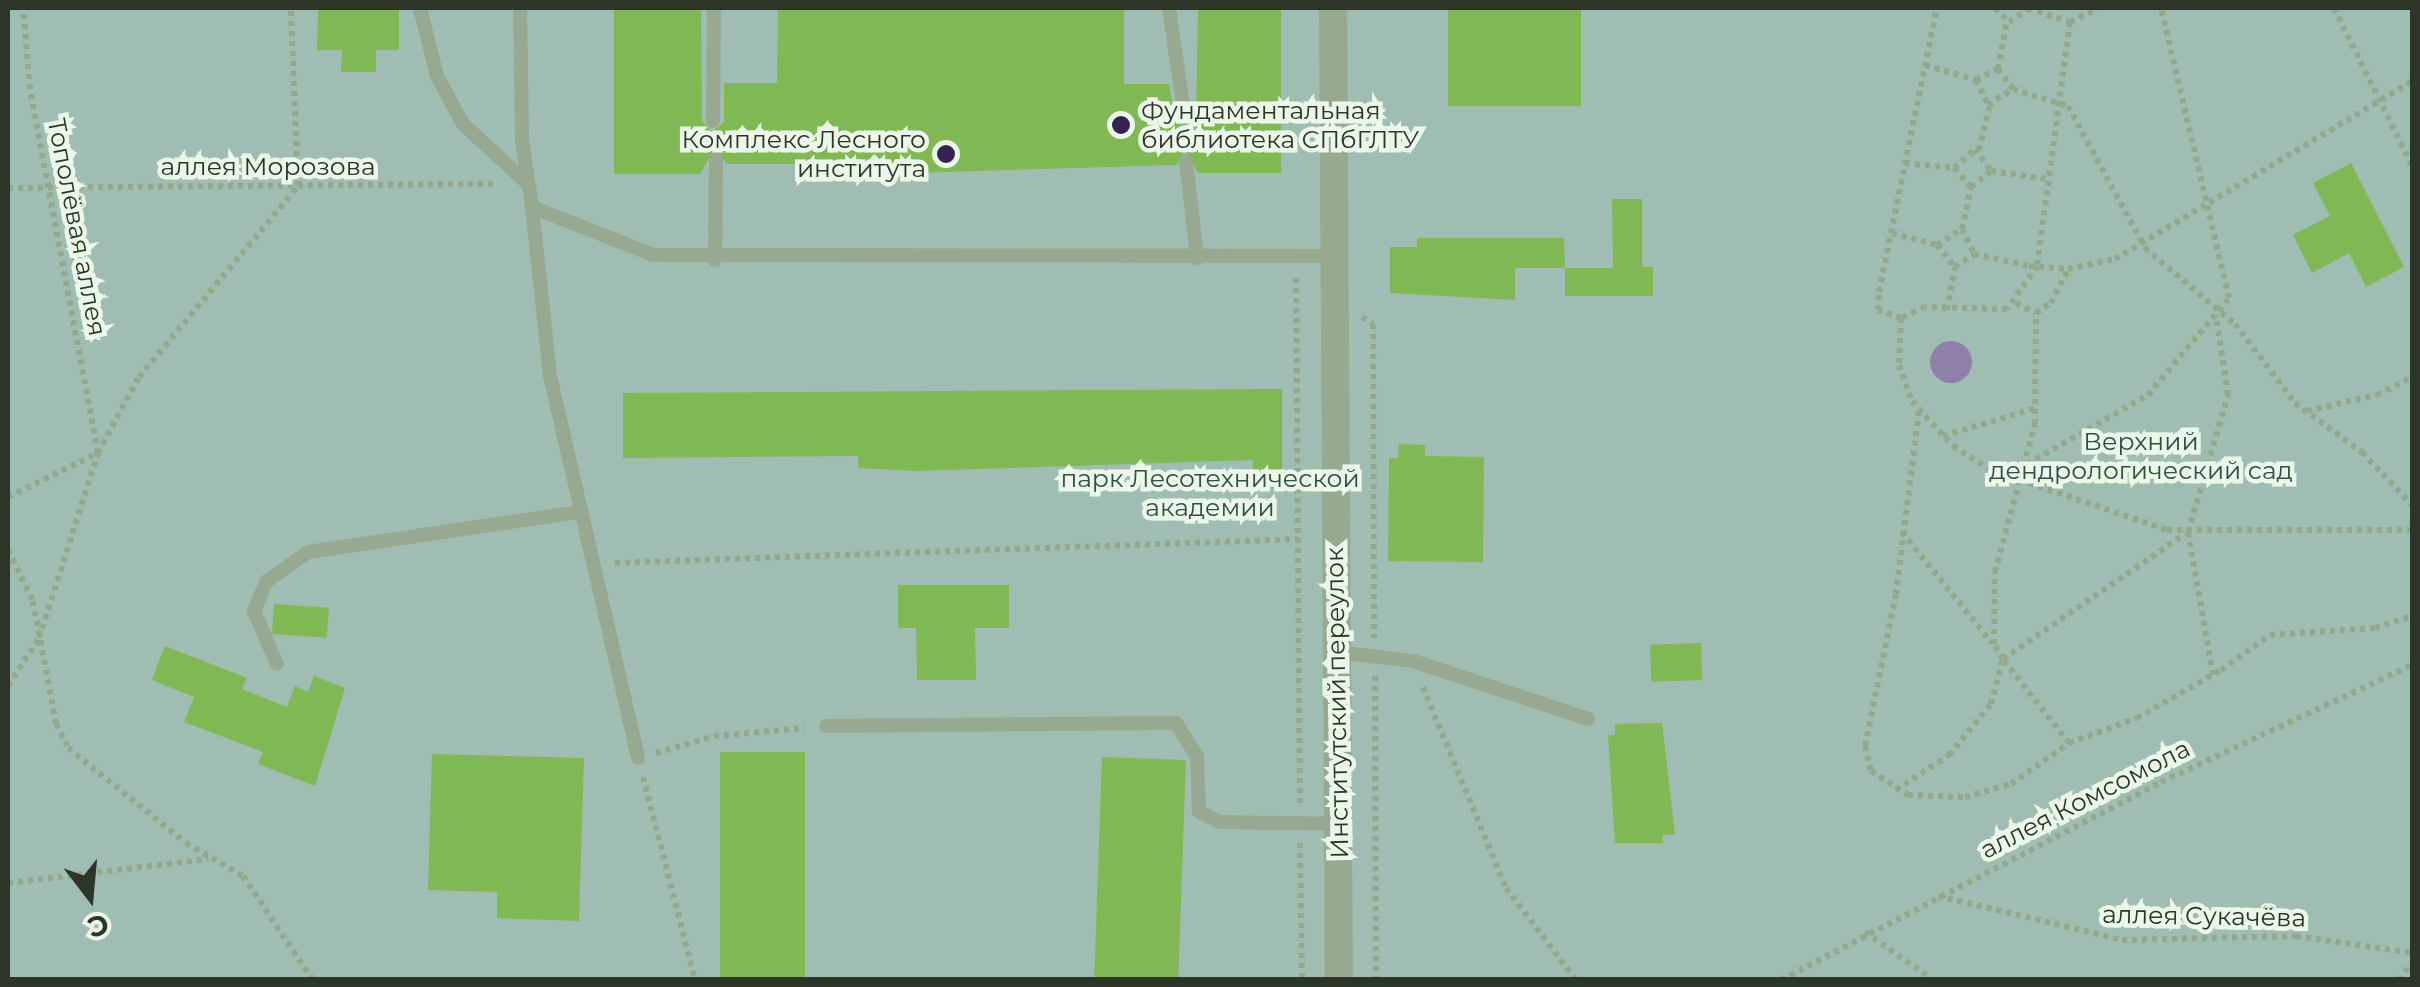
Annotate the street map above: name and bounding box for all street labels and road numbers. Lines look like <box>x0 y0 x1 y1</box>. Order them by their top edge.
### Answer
street label: Тополёвая аллея <box>41 116 113 338</box>
street label: аллея Морозова <box>161 151 375 181</box>
street label: Институтский переулок <box>1319 547 1355 859</box>
street label: аллея Комсомола <box>1975 733 2195 865</box>
street label: аллея Сукачёва <box>2102 899 2306 933</box>

